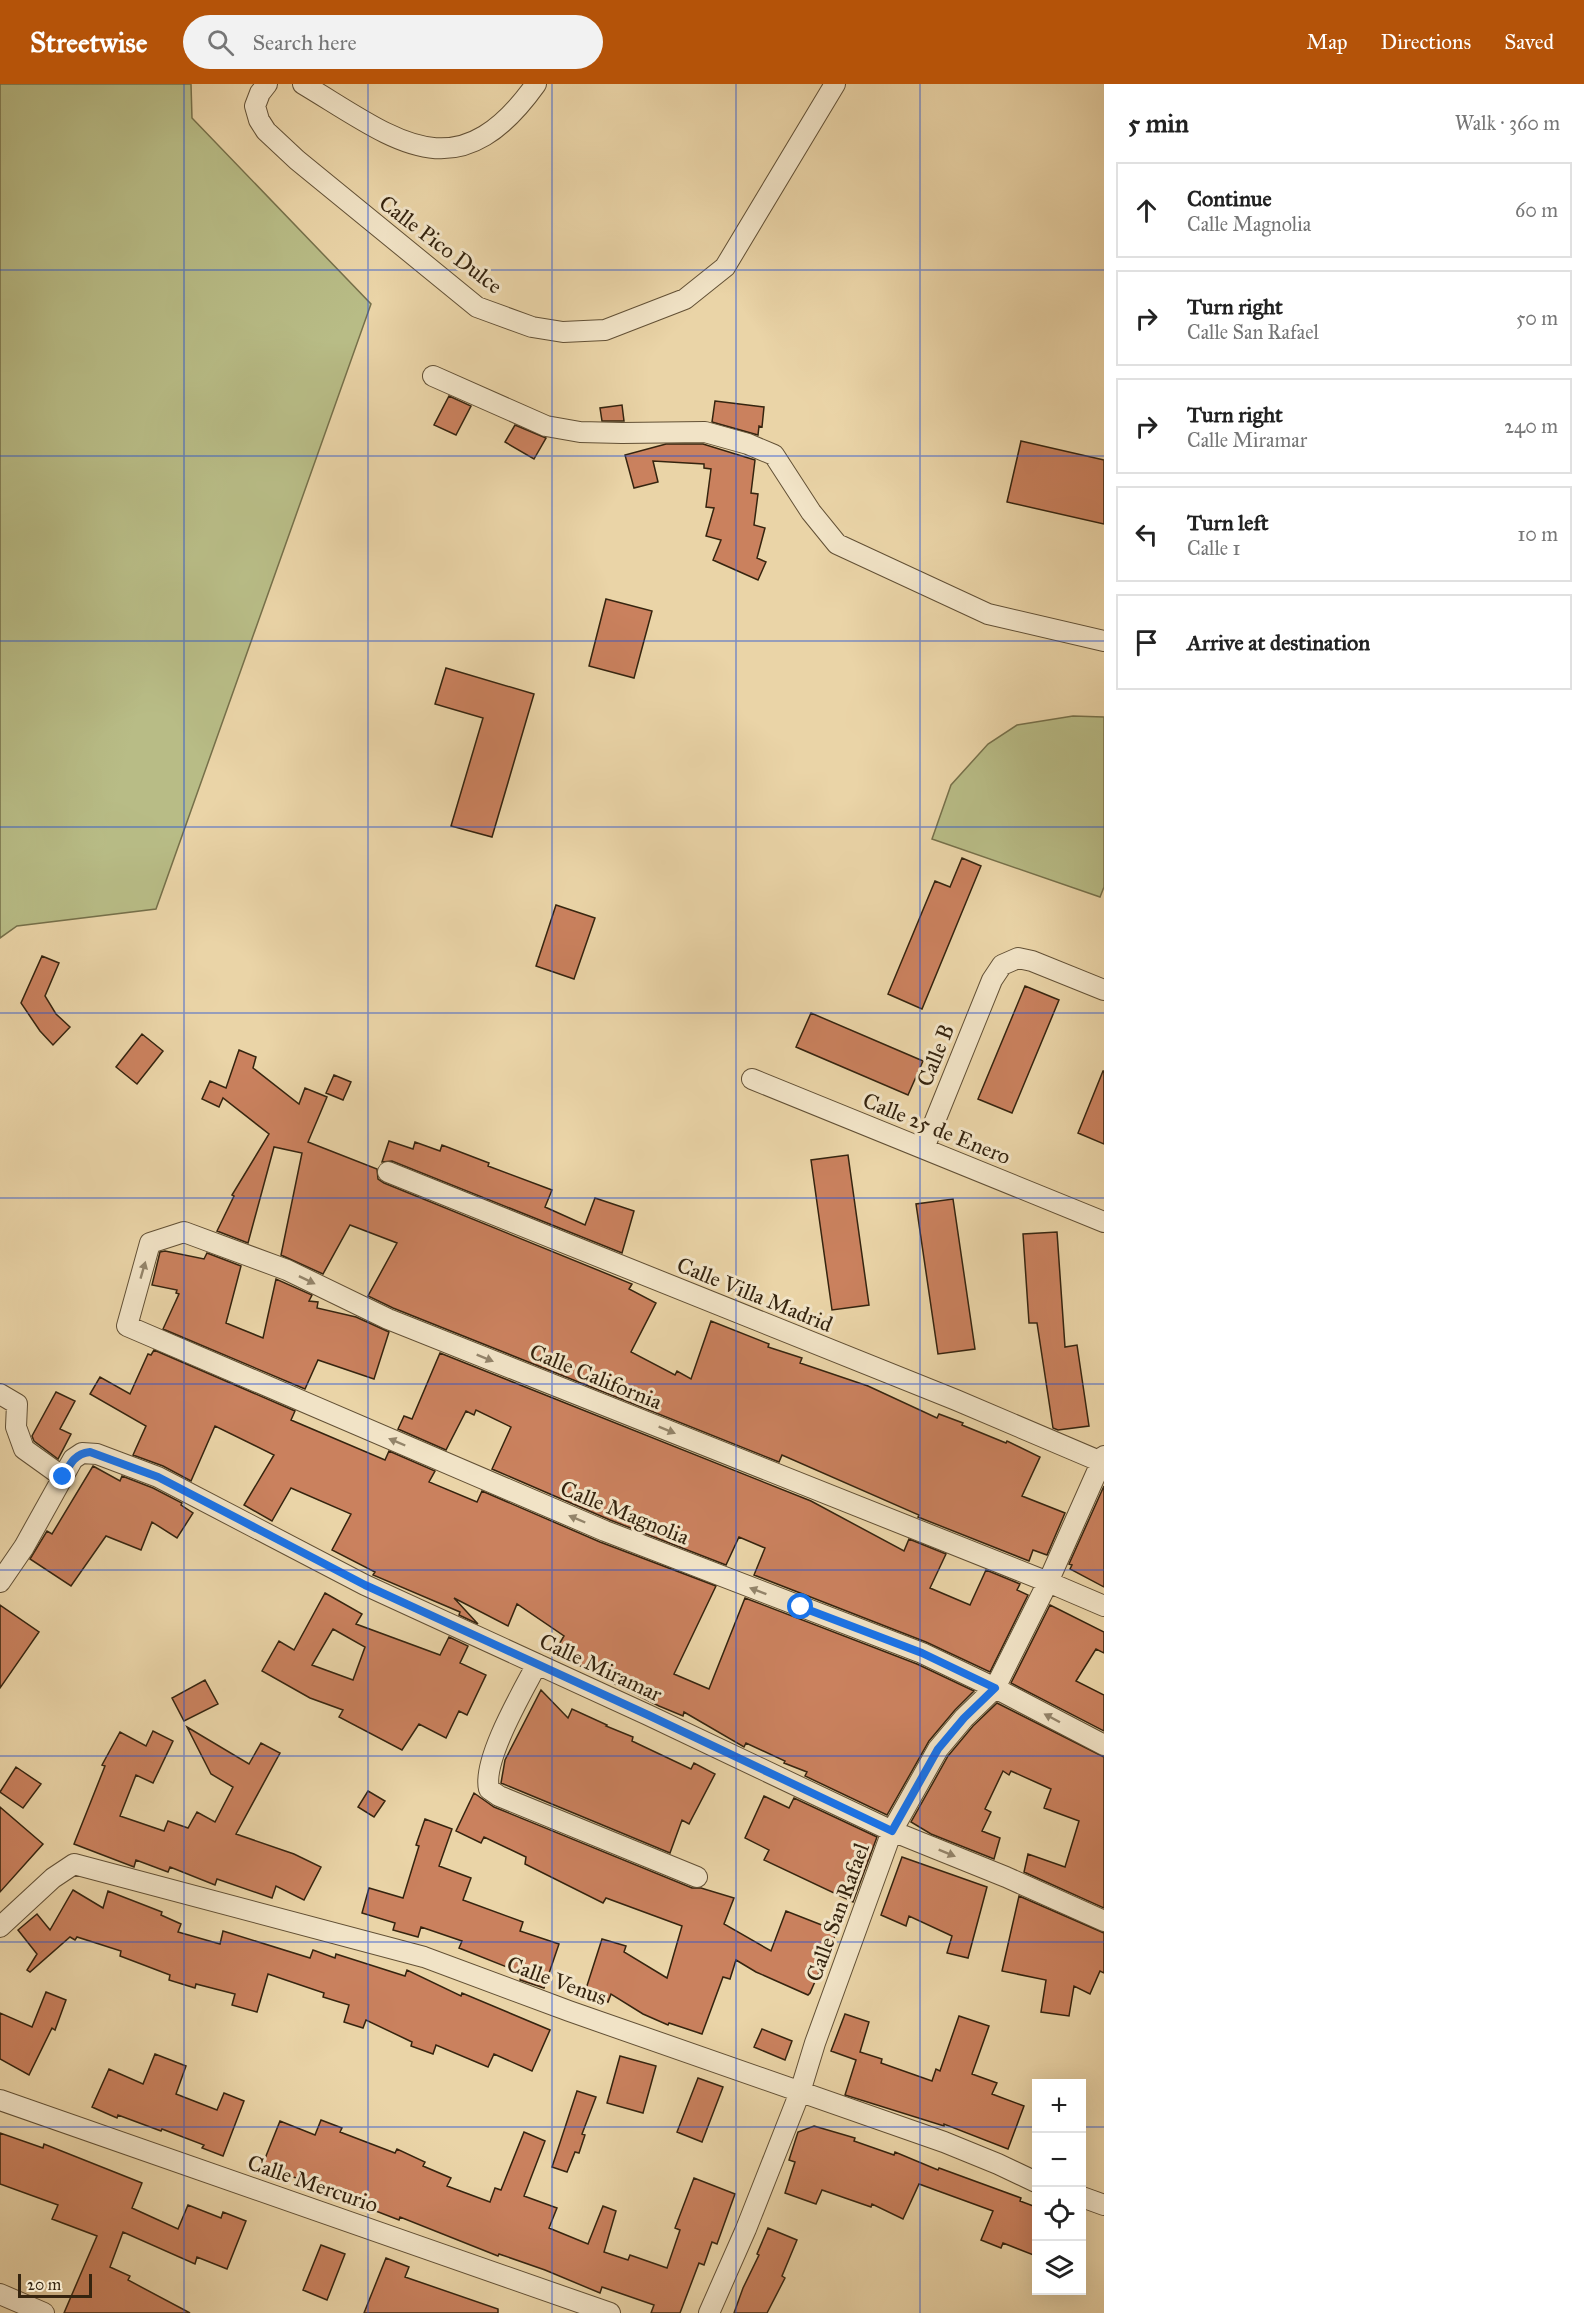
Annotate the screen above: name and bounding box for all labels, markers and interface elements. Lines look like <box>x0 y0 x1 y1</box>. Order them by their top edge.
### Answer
search box <box>183 15 603 69</box>
text: Streetwise <box>30 25 147 60</box>
icon: search <box>204 26 237 59</box>
text: Search here <box>252 29 357 56</box>
text: Map <box>1307 29 1348 55</box>
text: Directions <box>1381 29 1471 55</box>
text: Saved <box>1504 29 1554 55</box>
text: 5 min <box>1128 107 1189 139</box>
text: Walk · 360 m <box>1455 111 1560 135</box>
text: Continue <box>1187 185 1272 212</box>
street label: Calle Pico Dulce <box>374 189 508 299</box>
icon: ahead <box>1130 194 1163 227</box>
text: 60 m <box>1515 198 1558 222</box>
text: Calle Magnolia <box>1187 212 1311 236</box>
text: Turn right <box>1187 293 1283 320</box>
icon: right <box>1130 302 1163 335</box>
text: 50 m <box>1516 306 1558 330</box>
text: Calle San Rafael <box>1187 320 1319 344</box>
text: Turn right <box>1187 401 1283 428</box>
icon: right <box>1130 410 1163 443</box>
text: 240 m <box>1504 414 1558 438</box>
text: Calle Miramar <box>1187 428 1307 452</box>
text: Turn left <box>1187 509 1269 536</box>
icon: left <box>1130 518 1163 551</box>
text: 10 m <box>1517 522 1558 546</box>
text: Calle 1 <box>1187 536 1240 560</box>
icon: arrive <box>1130 626 1163 659</box>
text: Arrive at destination <box>1187 629 1370 656</box>
street label: Calle B <box>911 1020 960 1090</box>
street label: Calle 25 de Enero <box>859 1087 1015 1170</box>
street label: Calle Villa Madrid <box>673 1251 837 1338</box>
one-way arrow <box>139 1261 148 1279</box>
one-way arrow <box>298 1275 315 1284</box>
street label: Calle California <box>526 1338 667 1416</box>
one-way arrow <box>477 1353 495 1363</box>
one-way arrow <box>658 1425 676 1435</box>
one-way arrow <box>388 1437 406 1447</box>
route end <box>49 1463 75 1489</box>
street label: Calle Magnolia <box>556 1474 694 1551</box>
one-way arrow <box>567 1514 585 1524</box>
one-way arrow <box>749 1585 767 1595</box>
route start <box>787 1593 813 1619</box>
street label: Calle Miramar <box>535 1627 667 1708</box>
one-way arrow <box>1043 1713 1060 1723</box>
street label: Calle San Rafael <box>800 1839 875 1985</box>
one-way arrow <box>938 1848 956 1858</box>
street label: Calle Venus <box>503 1950 611 2011</box>
map controls <box>1032 2079 1086 2295</box>
button: + <box>1032 2079 1086 2133</box>
button: − <box>1032 2133 1086 2187</box>
street label: Calle Mercurio <box>244 2149 382 2218</box>
button: locate <box>1032 2187 1086 2241</box>
button: layers <box>1032 2241 1086 2295</box>
scale bar <box>18 2271 92 2298</box>
text: 20 m <box>27 2275 61 2294</box>

